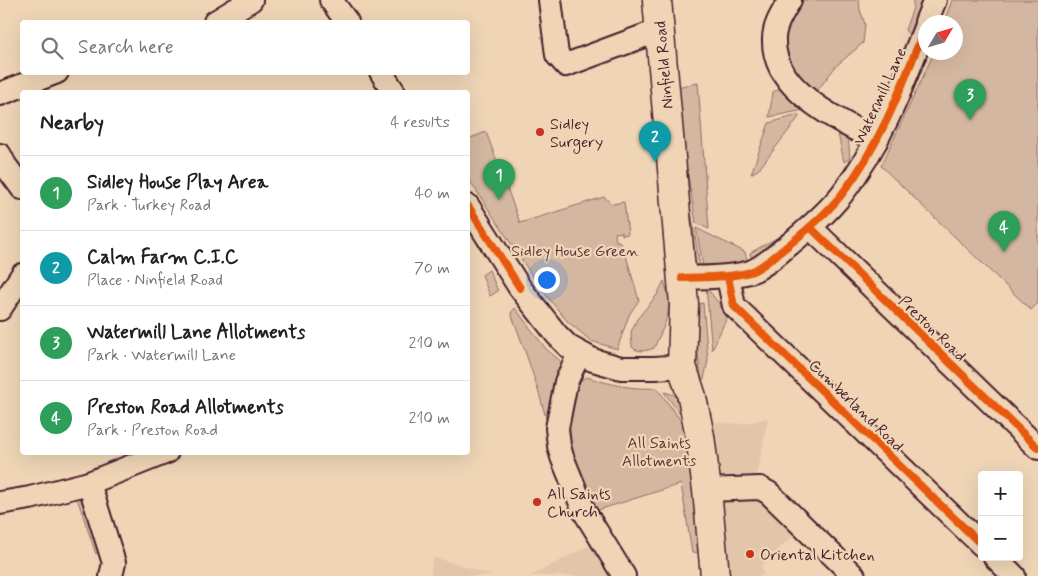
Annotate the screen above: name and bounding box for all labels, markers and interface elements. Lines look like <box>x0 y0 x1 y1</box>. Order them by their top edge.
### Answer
north arrow <box>918 15 963 60</box>
search box <box>20 20 470 75</box>
street label: Ninfield Road <box>650 20 679 110</box>
icon: search <box>38 34 66 62</box>
text: Search here <box>78 35 174 60</box>
street label: Watermill Lane <box>849 45 912 149</box>
pin: 3 <box>954 79 986 120</box>
text: Nearby <box>40 109 104 137</box>
text: 4 results <box>390 112 450 133</box>
place label: Sidley Surgery <box>550 114 603 154</box>
pin: 2 <box>639 121 671 162</box>
marker: Sidley Surgery <box>534 126 546 138</box>
pin: 1 <box>483 159 515 200</box>
text: Sidley House Play Area <box>87 170 268 195</box>
text: 1 <box>52 183 60 204</box>
text: 40 m <box>414 183 450 204</box>
text: Park · Turkey Road <box>87 195 211 216</box>
pin: 4 <box>988 211 1020 252</box>
park label: Sidley House Green <box>511 241 639 262</box>
text: Calm Farm C.I.C <box>87 245 238 270</box>
text: 2 <box>52 258 60 279</box>
text: 70 m <box>414 258 450 279</box>
your location <box>534 267 560 293</box>
text: Place · Ninfield Road <box>87 270 223 291</box>
street label: Preston Road <box>894 291 970 367</box>
text: Watermill Lane Allotments <box>87 320 305 345</box>
text: 3 <box>52 333 60 354</box>
text: 210 m <box>409 333 450 354</box>
text: Park · Watermill Lane <box>87 345 236 366</box>
street label: Cumberland Road <box>804 355 908 457</box>
text: Preston Road Allotments <box>87 395 284 420</box>
text: 4 <box>51 408 61 429</box>
text: 210 m <box>409 408 450 429</box>
text: Park · Preston Road <box>87 420 218 441</box>
park label: All Saints Allotments <box>622 433 696 472</box>
map controls <box>978 471 1023 561</box>
button: + <box>978 471 1023 516</box>
place label: All Saints Church <box>547 484 611 523</box>
marker: All Saints Church <box>531 496 543 508</box>
button: − <box>978 516 1023 561</box>
place label: Oriental Kitchen <box>760 545 875 566</box>
marker: Oriental Kitchen <box>744 548 756 560</box>

